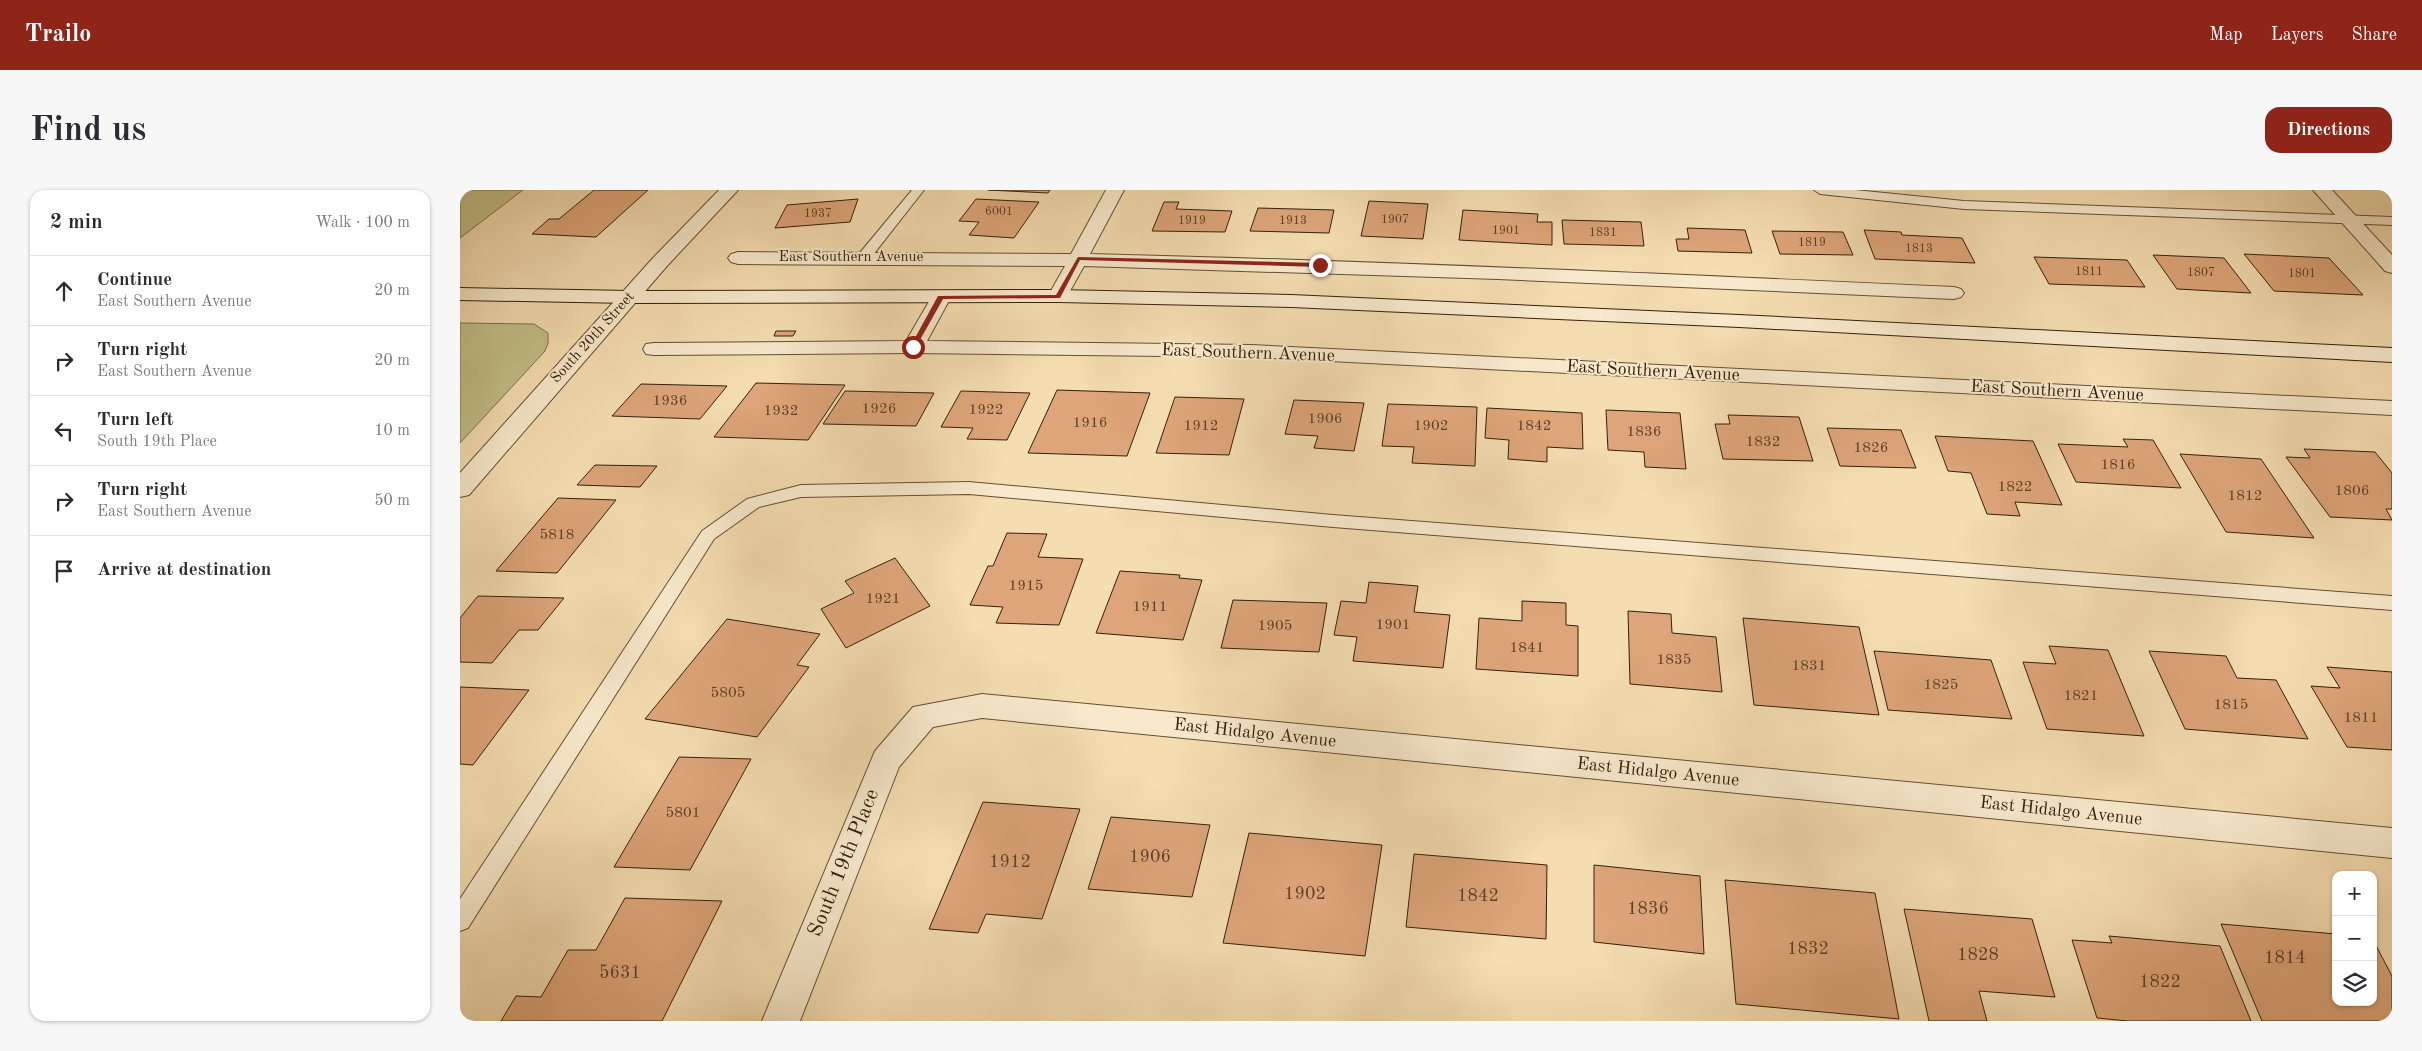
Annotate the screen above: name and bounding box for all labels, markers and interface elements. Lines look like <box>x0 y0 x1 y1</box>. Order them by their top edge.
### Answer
text: Trailo <box>25 23 91 47</box>
text: Map <box>2209 26 2243 44</box>
text: Layers <box>2271 26 2323 44</box>
text: Share <box>2351 26 2397 44</box>
button: Directions <box>2265 107 2392 153</box>
text: Find us <box>30 113 146 148</box>
house number: 6001 <box>985 206 1013 218</box>
house number: 1937 <box>804 208 832 220</box>
text: 2 min <box>50 212 103 233</box>
house number: 1907 <box>1381 214 1409 226</box>
text: Walk · 100 m <box>315 215 410 231</box>
house number: 1919 <box>1178 215 1206 227</box>
house number: 1913 <box>1279 215 1307 227</box>
house number: 1901 <box>1492 225 1520 237</box>
house number: 1831 <box>1589 227 1617 239</box>
house number: 1819 <box>1798 237 1826 249</box>
house number: 1813 <box>1905 243 1933 255</box>
street label: East Southern Avenue <box>779 250 924 265</box>
route end <box>1309 254 1332 277</box>
house number: 1811 <box>2075 266 2103 278</box>
house number: 1807 <box>2187 267 2215 279</box>
house number: 1801 <box>2288 268 2316 280</box>
text: Continue <box>97 271 172 290</box>
icon: ahead <box>50 277 78 305</box>
text: 20 m <box>374 283 410 299</box>
street label: South 20th Street <box>548 289 638 387</box>
text: East Southern Avenue <box>97 294 252 310</box>
route start <box>902 336 925 359</box>
text: Turn right <box>97 341 187 360</box>
street label: East Southern Avenue <box>1161 341 1335 365</box>
icon: right <box>50 347 78 375</box>
text: 20 m <box>374 353 410 369</box>
street label: East Southern Avenue <box>1566 357 1740 385</box>
text: East Southern Avenue <box>97 364 252 380</box>
street label: East Southern Avenue <box>1970 377 2144 405</box>
house number: 1936 <box>653 394 687 409</box>
house number: 1926 <box>862 402 896 417</box>
house number: 1922 <box>969 403 1003 418</box>
house number: 1932 <box>764 404 798 419</box>
text: Turn left <box>97 411 174 430</box>
house number: 1906 <box>1308 412 1342 427</box>
house number: 1916 <box>1073 416 1107 431</box>
icon: left <box>50 417 78 445</box>
house number: 1912 <box>1184 419 1218 434</box>
house number: 1902 <box>1414 419 1448 434</box>
house number: 1842 <box>1517 419 1551 434</box>
text: 10 m <box>374 423 410 439</box>
house number: 1836 <box>1627 425 1661 440</box>
text: South 19th Place <box>97 434 217 450</box>
house number: 1832 <box>1746 435 1780 450</box>
house number: 1826 <box>1854 441 1888 456</box>
house number: 1816 <box>2101 458 2135 473</box>
house number: 1822 <box>1998 480 2032 495</box>
text: Turn right <box>97 481 187 500</box>
house number: 1806 <box>2335 484 2369 499</box>
icon: right <box>50 487 78 515</box>
house number: 1812 <box>2228 489 2262 504</box>
text: 50 m <box>374 493 410 509</box>
text: East Southern Avenue <box>97 504 252 520</box>
house number: 5818 <box>540 528 574 543</box>
icon: arrive <box>50 557 78 585</box>
text: Arrive at destination <box>97 561 271 580</box>
house number: 1915 <box>1009 579 1043 594</box>
house number: 1921 <box>866 592 900 607</box>
house number: 1911 <box>1133 600 1167 615</box>
house number: 1901 <box>1376 618 1410 633</box>
house number: 1905 <box>1258 619 1292 634</box>
house number: 1841 <box>1510 641 1544 656</box>
house number: 1835 <box>1657 653 1691 668</box>
house number: 1831 <box>1792 659 1826 674</box>
house number: 1825 <box>1924 678 1958 693</box>
house number: 5805 <box>711 686 745 701</box>
house number: 1821 <box>2064 689 2098 704</box>
house number: 1815 <box>2214 698 2248 713</box>
house number: 1811 <box>2344 711 2378 726</box>
street label: East Hidalgo Avenue <box>1173 716 1337 750</box>
street label: East Hidalgo Avenue <box>1576 755 1740 789</box>
street label: South 19th Place <box>805 786 883 940</box>
street label: East Hidalgo Avenue <box>1979 794 2143 828</box>
house number: 5801 <box>666 806 700 821</box>
house number: 1906 <box>1129 848 1171 866</box>
house number: 1912 <box>989 853 1031 871</box>
map controls <box>2332 871 2377 1006</box>
button: + <box>2332 871 2377 916</box>
house number: 1902 <box>1284 885 1326 903</box>
house number: 1842 <box>1457 887 1499 905</box>
house number: 1836 <box>1627 900 1669 918</box>
button: − <box>2332 916 2377 961</box>
house number: 1832 <box>1787 940 1829 958</box>
house number: 1828 <box>1957 946 1999 964</box>
house number: 1814 <box>2264 949 2306 967</box>
button: layers <box>2332 961 2377 1006</box>
house number: 5631 <box>599 964 641 982</box>
house number: 1822 <box>2139 973 2181 991</box>

